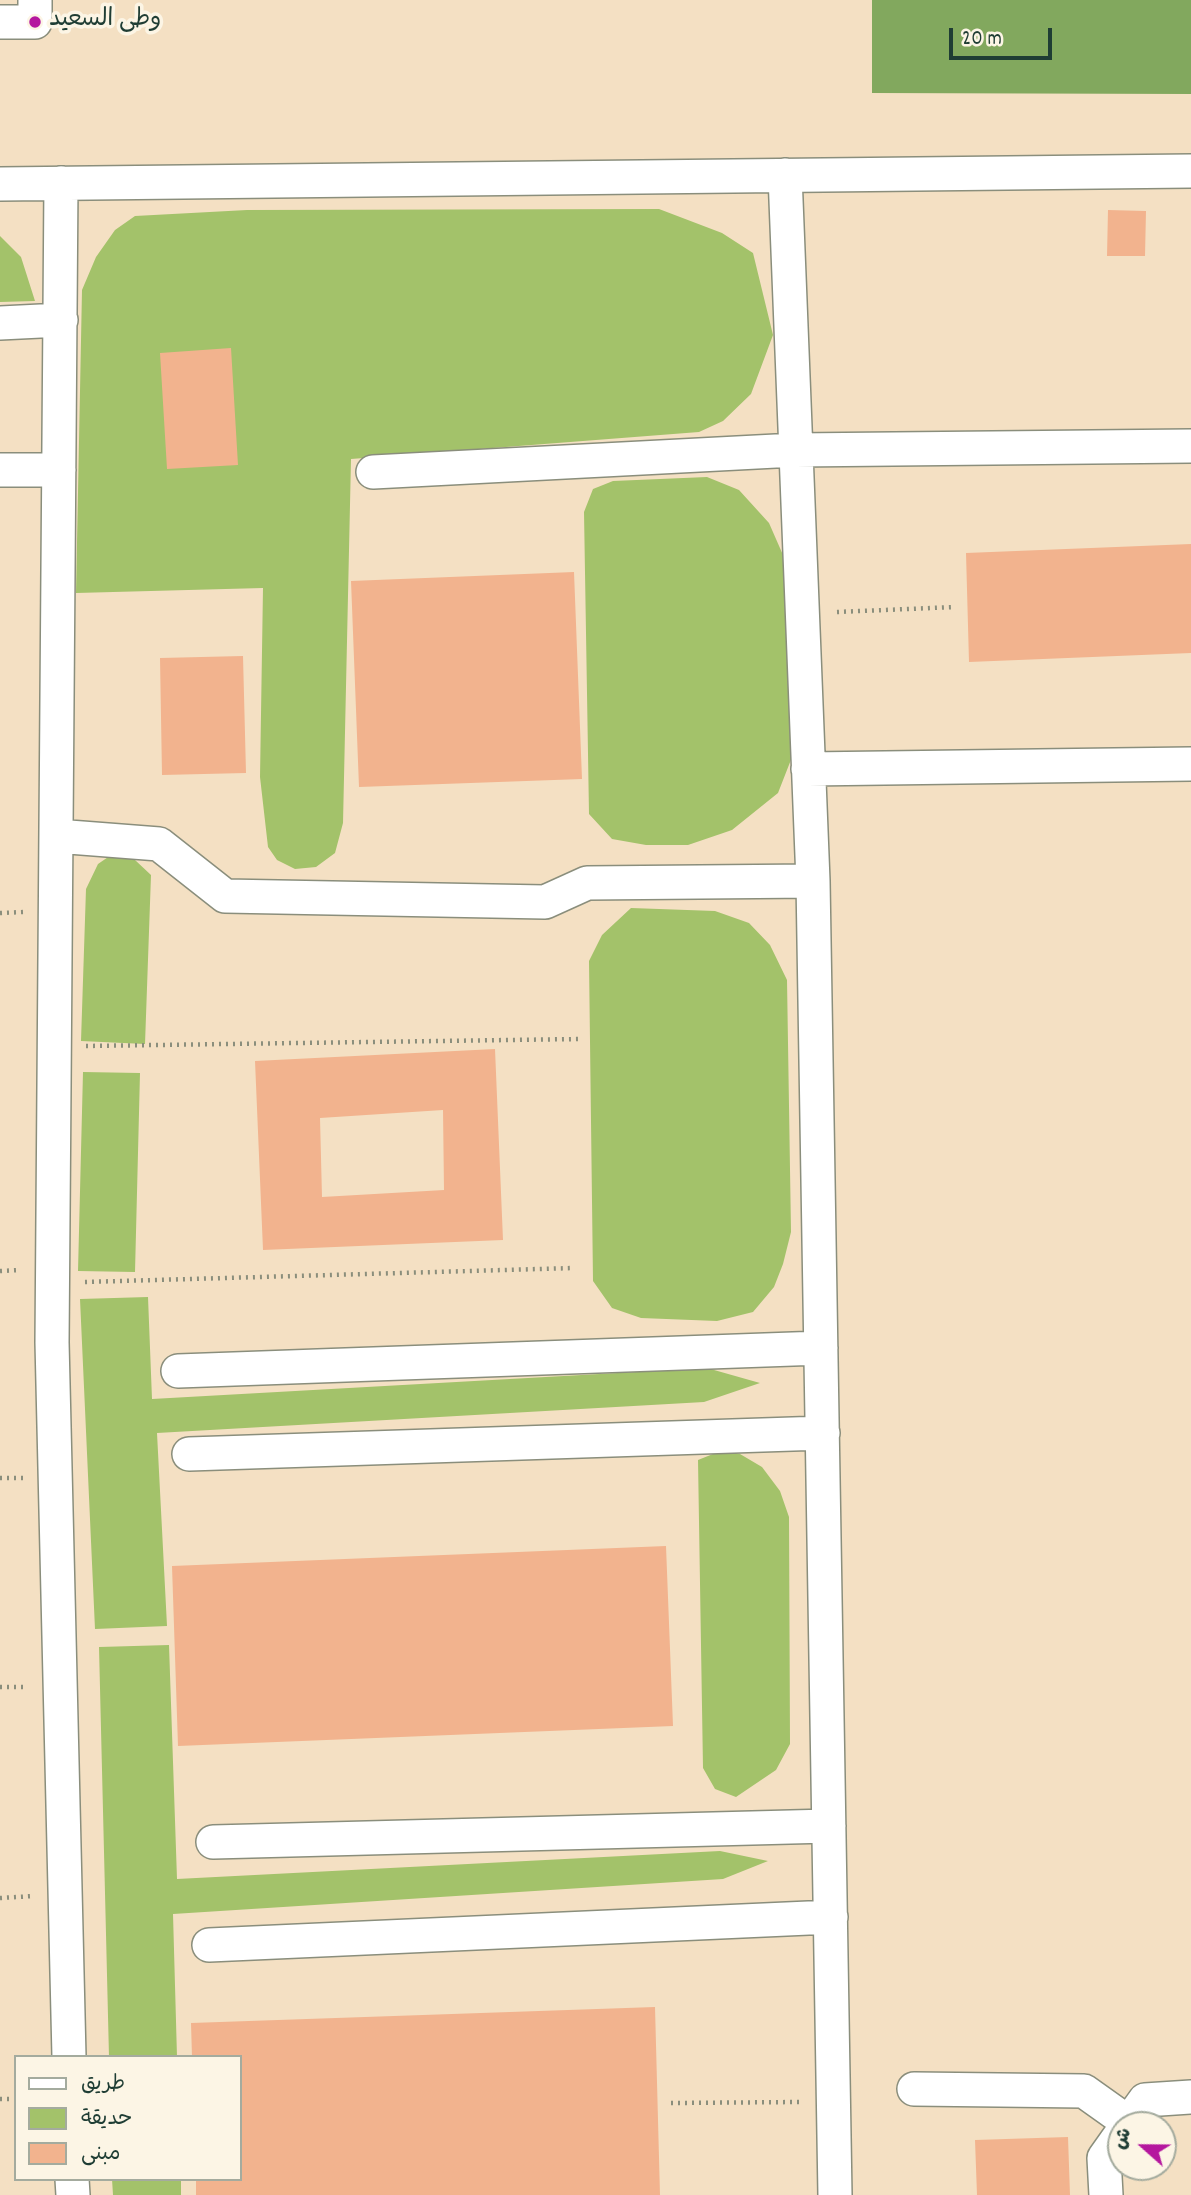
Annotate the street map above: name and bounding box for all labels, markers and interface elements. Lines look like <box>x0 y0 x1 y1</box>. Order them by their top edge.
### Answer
place label: وطى السعيد <box>49 8 161 36</box>
marker: وطى السعيد <box>27 14 43 30</box>
scale bar <box>953 14 1056 58</box>
text: 20 m <box>962 25 1002 55</box>
legend <box>14 2055 242 2181</box>
text: طريق <box>81 2070 125 2100</box>
text: حديقة <box>81 2105 132 2135</box>
north arrow <box>1107 2111 1177 2181</box>
text: ش <box>1107 2124 1140 2154</box>
text: مبنى <box>81 2140 120 2170</box>

